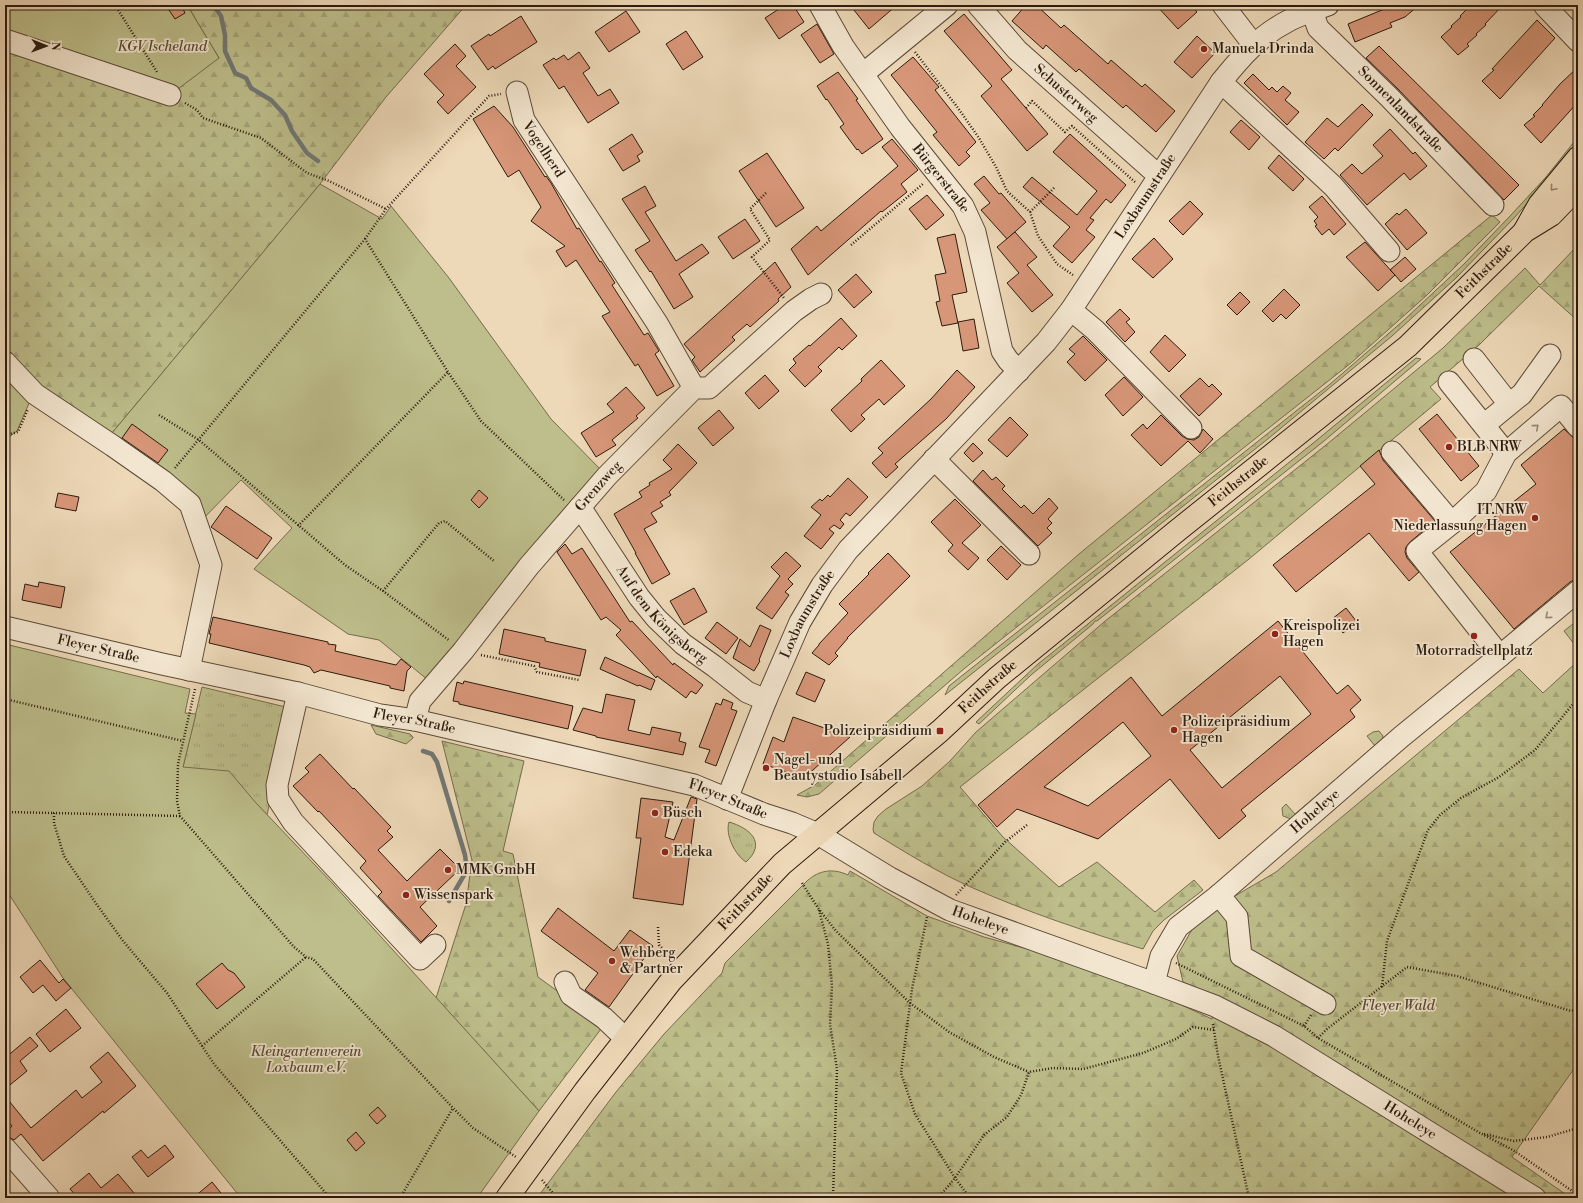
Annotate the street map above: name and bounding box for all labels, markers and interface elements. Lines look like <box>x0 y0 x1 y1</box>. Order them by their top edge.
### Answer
north arrow <box>26 26 66 66</box>
park label: KGV Ischeland <box>117 38 208 56</box>
place label: Manuela Drinda <box>1212 40 1315 58</box>
text: N <box>48 42 62 51</box>
marker: Manuela Drinda <box>1199 44 1209 54</box>
street label: Schusterweg <box>1030 60 1102 127</box>
street label: Sonnenlandstraße <box>1354 62 1447 157</box>
street label: Vogelherd <box>518 117 568 181</box>
street label: Bürgerstraße <box>908 140 974 216</box>
street label: Loxbaumstraße <box>1111 150 1180 242</box>
one-way arrow <box>1550 183 1557 190</box>
street label: Feithstraße <box>1452 239 1516 303</box>
one-way arrow <box>1531 425 1539 432</box>
place label: BLB NRW <box>1456 438 1523 456</box>
marker: BLB NRW <box>1444 442 1454 452</box>
street label: Feithstraße <box>1205 452 1272 511</box>
street label: Grenzweg <box>571 456 626 516</box>
place label: IT.NRW Niederlassung Hagen <box>1393 501 1528 535</box>
marker: IT.NRW Niederlassung Hagen <box>1530 513 1540 523</box>
street label: Auf dem Königsberg <box>611 561 712 668</box>
street label: Loxbaumstraße <box>776 566 839 661</box>
one-way arrow <box>1546 611 1553 618</box>
place label: Kreispolizei Hagen <box>1283 617 1360 651</box>
marker: Kreispolizei Hagen <box>1270 629 1280 639</box>
street label: Fleyer Straße <box>55 631 141 667</box>
marker: Motorradstellplatz <box>1469 631 1479 641</box>
place label: Motorradstellplatz <box>1415 642 1533 660</box>
street label: Feithstraße <box>955 656 1021 718</box>
street label: Fleyer Straße <box>371 704 457 738</box>
place label: Polizeipräsidium Hagen <box>1182 713 1290 747</box>
place label: Polizeipräsidium <box>824 722 932 740</box>
marker: Polizeipräsidium Hagen <box>1169 725 1179 735</box>
marker: Polizeipräsidium <box>935 726 945 736</box>
place label: Nagel- und Beautystudio Isabell <box>773 751 902 785</box>
marker: Nagel- und Beautystudio Isabell <box>761 763 771 773</box>
street label: Fleyer Straße <box>687 775 770 824</box>
street label: Hoheleye <box>1287 785 1344 838</box>
place label: Büsch <box>662 804 703 822</box>
marker: Büsch <box>650 808 660 818</box>
place label: Edeka <box>673 843 713 861</box>
marker: Edeka <box>660 847 670 857</box>
place label: MMK GmbH <box>456 861 536 879</box>
marker: MMK GmbH <box>443 865 453 875</box>
street label: Feithstraße <box>715 869 777 934</box>
place label: Wissenspark <box>413 886 494 904</box>
marker: Wissenspark <box>401 890 411 900</box>
street label: Hoheleye <box>949 902 1011 939</box>
place label: Wehberg & Partner <box>619 944 683 978</box>
marker: Wehberg & Partner <box>607 956 617 966</box>
park label: Fleyer Wald <box>1361 997 1436 1015</box>
park label: Kleingartenverein Loxbaum e.V. <box>251 1043 362 1077</box>
street label: Hoheleye <box>1380 1097 1440 1144</box>

